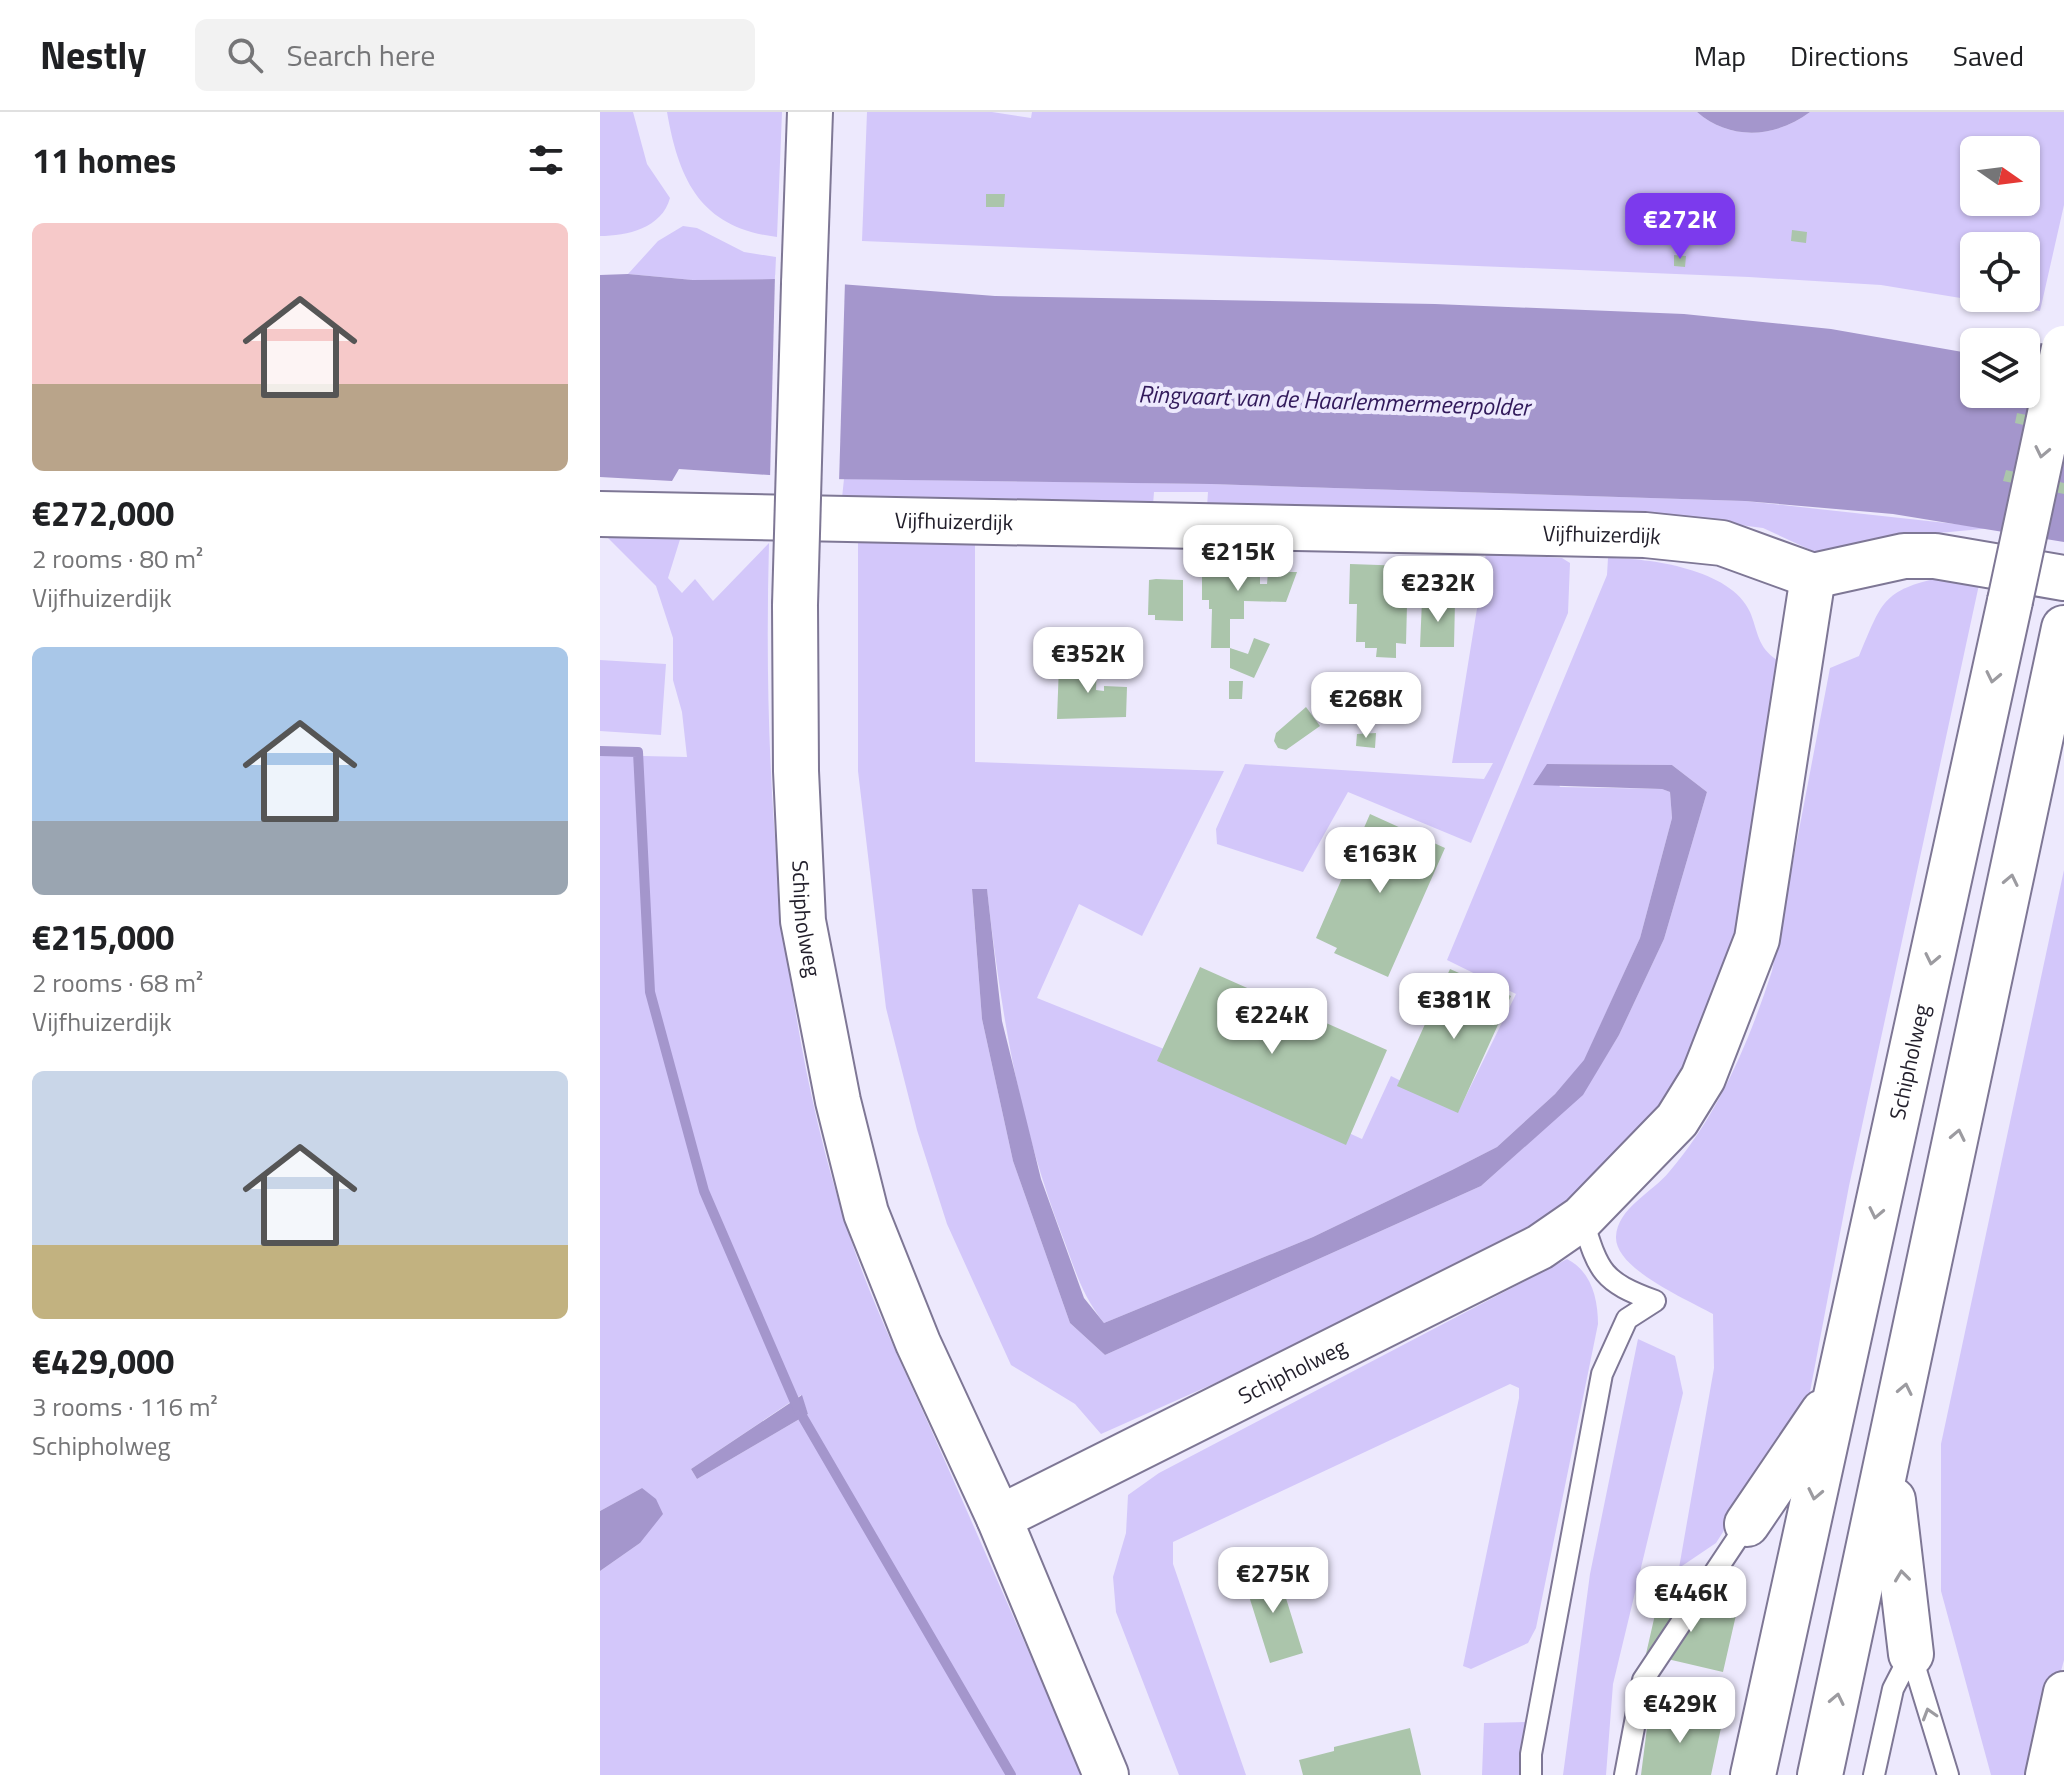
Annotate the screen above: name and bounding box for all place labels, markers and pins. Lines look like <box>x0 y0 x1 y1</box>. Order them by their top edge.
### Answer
pin: €272K <box>1624 193 1736 261</box>
pin: €215K <box>1182 525 1294 593</box>
pin: €232K <box>1382 556 1494 624</box>
pin: €352K <box>1032 627 1144 695</box>
pin: €268K <box>1310 672 1422 740</box>
pin: €163K <box>1324 827 1436 895</box>
pin: €381K <box>1398 973 1510 1041</box>
pin: €224K <box>1216 988 1328 1056</box>
pin: €275K <box>1217 1547 1329 1615</box>
pin: €446K <box>1635 1566 1747 1634</box>
pin: €429K <box>1624 1677 1736 1745</box>

